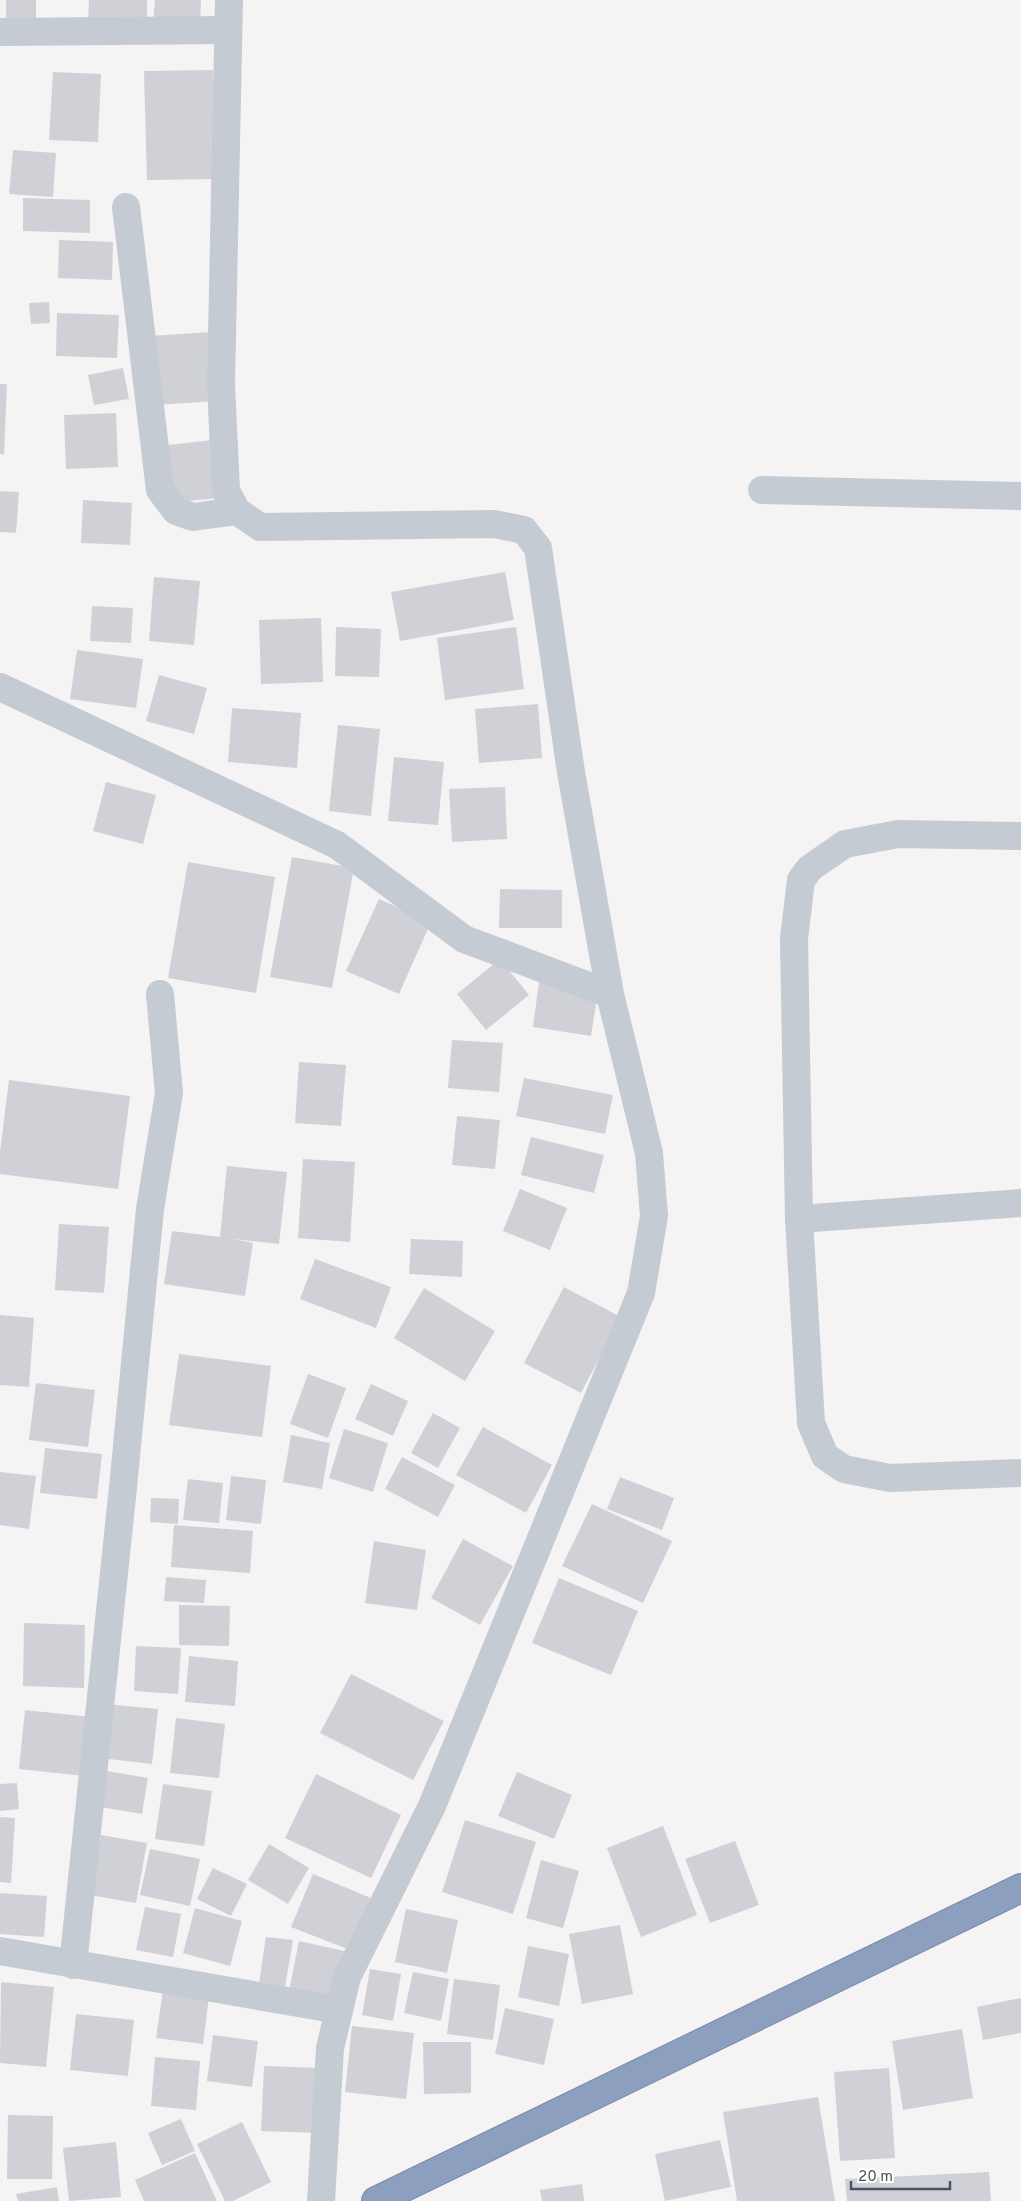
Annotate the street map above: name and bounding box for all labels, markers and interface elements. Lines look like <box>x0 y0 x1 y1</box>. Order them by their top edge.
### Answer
scale bar <box>851 2158 950 2190</box>
text: 20 m <box>858 2168 893 2187</box>

